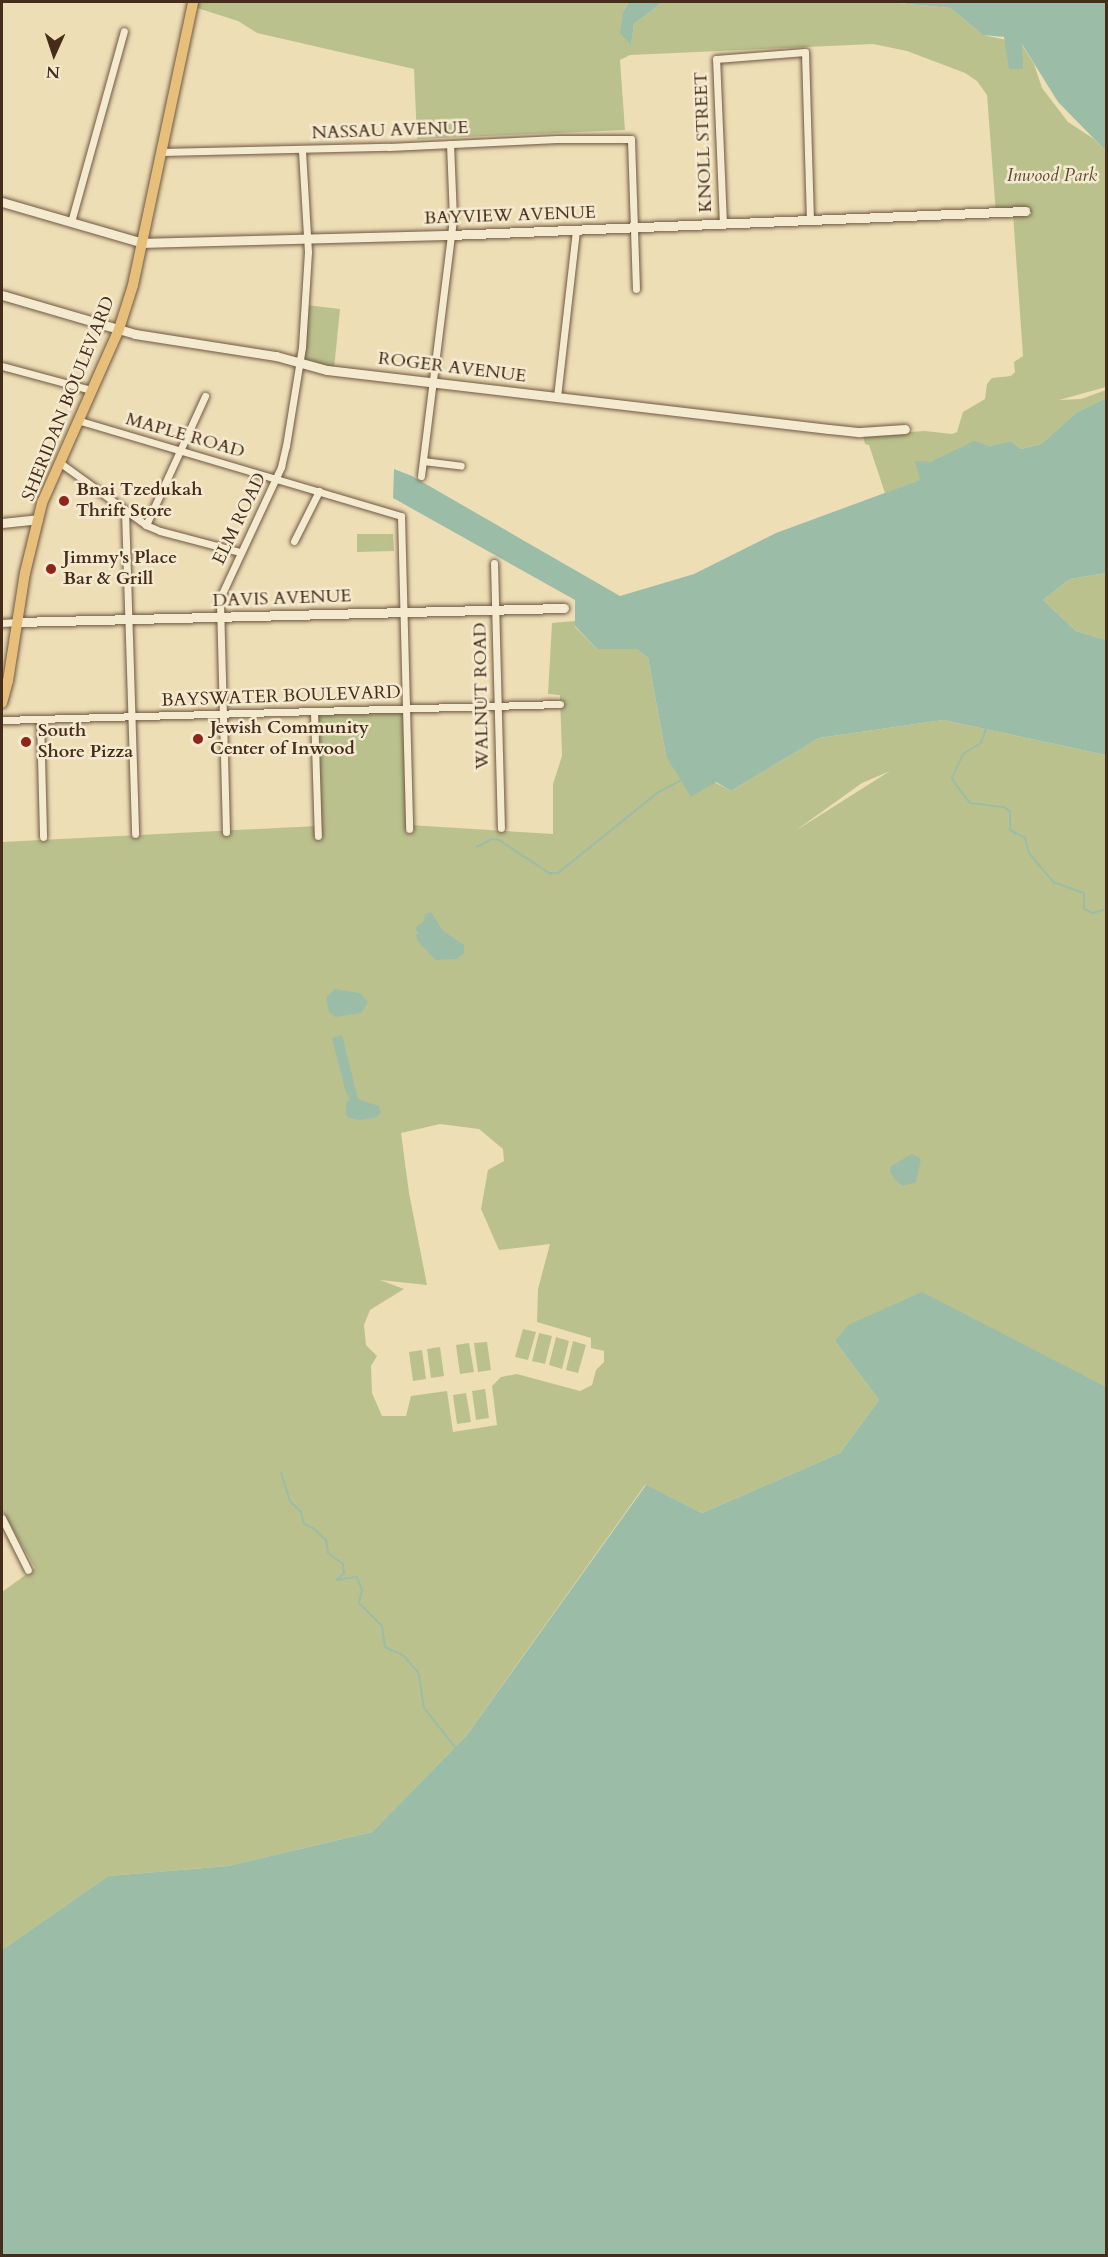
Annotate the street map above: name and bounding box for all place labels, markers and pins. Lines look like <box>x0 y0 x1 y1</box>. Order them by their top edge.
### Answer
place label: Bnai Tzedukah Thrift Store <box>76 480 202 522</box>
marker: Bnai Tzedukah Thrift Store <box>57 494 71 508</box>
place label: Jimmy's Place Bar & Grill <box>63 548 177 590</box>
marker: Jimmy's Place Bar & Grill <box>44 562 58 576</box>
place label: Jewish Community Center of Inwood <box>210 718 369 760</box>
place label: South Shore Pizza <box>38 721 133 764</box>
marker: Jewish Community Center of Inwood <box>191 732 205 746</box>
marker: South Shore Pizza <box>19 735 33 749</box>

